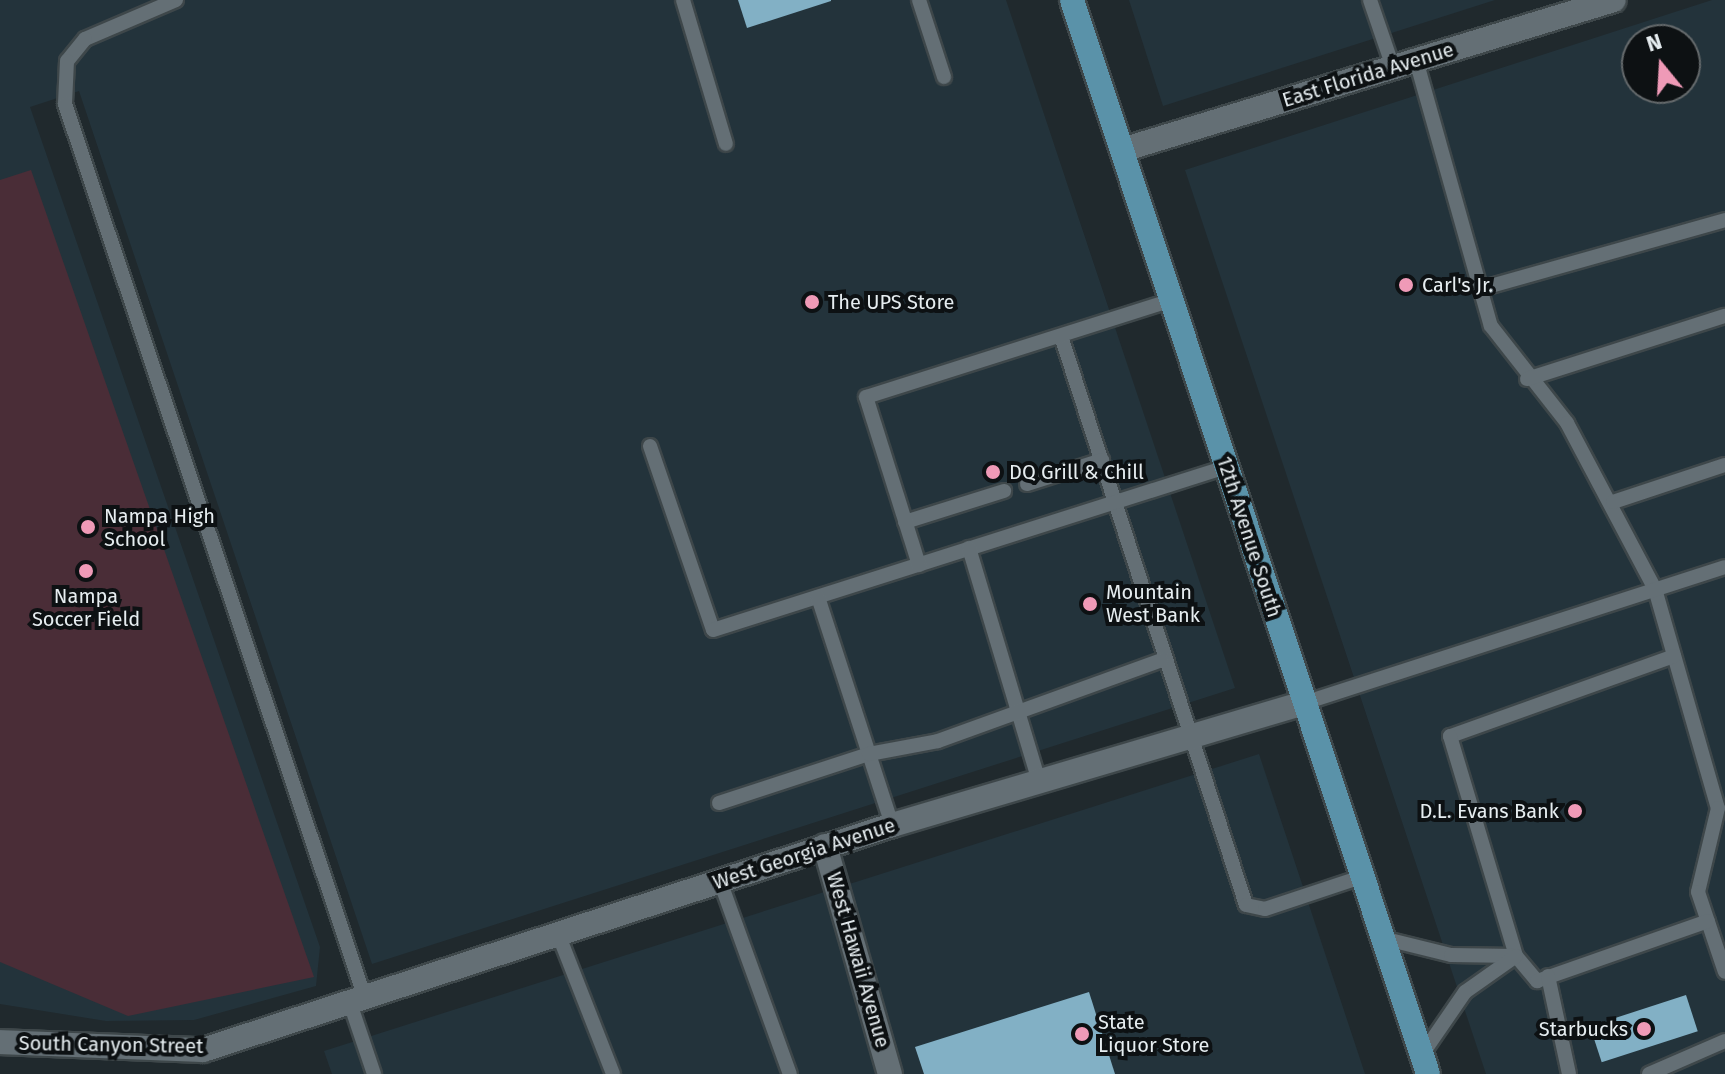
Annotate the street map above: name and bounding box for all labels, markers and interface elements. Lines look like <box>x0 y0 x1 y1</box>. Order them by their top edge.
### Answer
north arrow <box>1621 24 1701 104</box>
text: N <box>1643 28 1665 58</box>
street label: East Florida Avenue <box>1279 38 1457 112</box>
place label: Carl's Jr. <box>1422 273 1493 297</box>
marker: Carl's Jr. <box>1397 276 1415 294</box>
place label: The UPS Store <box>828 290 954 314</box>
marker: The UPS Store <box>803 293 821 311</box>
street label: 12th Avenue South <box>1212 454 1286 620</box>
place label: DQ Grill & Chill <box>1009 460 1144 484</box>
marker: DQ Grill & Chill <box>984 463 1002 481</box>
place label: Nampa High School <box>104 504 215 551</box>
marker: Nampa High School <box>79 518 97 536</box>
marker: Nampa Soccer Field <box>77 562 95 580</box>
place label: Mountain West Bank <box>1106 580 1200 627</box>
place label: Nampa Soccer Field <box>32 584 140 631</box>
marker: Mountain West Bank <box>1081 595 1099 613</box>
place label: D.L. Evans Bank <box>1420 799 1559 823</box>
marker: D.L. Evans Bank <box>1566 802 1584 820</box>
street label: West Georgia Avenue <box>710 813 898 895</box>
street label: West Hawaii Avenue <box>821 870 895 1050</box>
place label: State Liquor Store <box>1098 1010 1209 1057</box>
place label: Starbucks <box>1539 1017 1628 1041</box>
marker: Starbucks <box>1635 1020 1653 1038</box>
marker: State Liquor Store <box>1073 1025 1091 1043</box>
street label: South Canyon Street <box>18 1031 204 1059</box>

